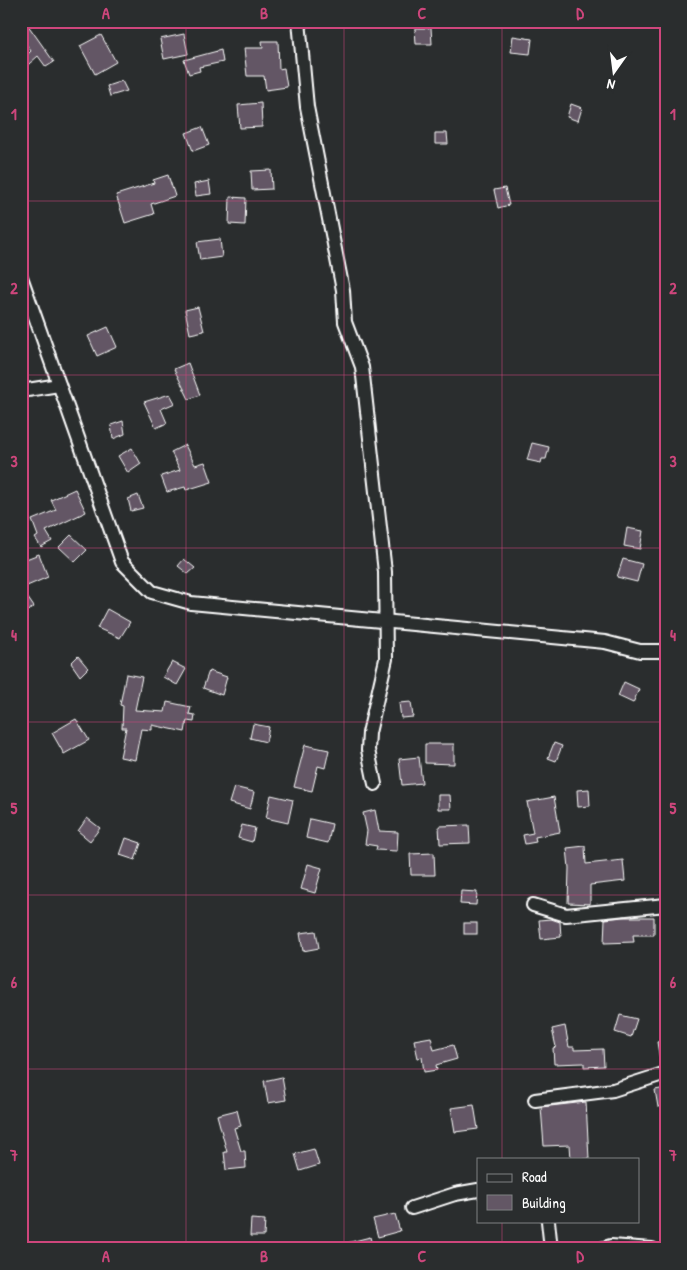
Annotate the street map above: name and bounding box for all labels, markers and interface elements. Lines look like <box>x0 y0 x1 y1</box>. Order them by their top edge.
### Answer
text: A <box>102 2 110 24</box>
text: B <box>260 2 268 24</box>
text: C <box>418 2 427 24</box>
text: D <box>576 2 584 24</box>
north arrow <box>590 48 640 98</box>
text: N <box>604 75 617 95</box>
text: 1 <box>11 103 17 125</box>
text: 1 <box>670 103 676 125</box>
text: 2 <box>10 277 18 299</box>
text: 2 <box>669 277 677 299</box>
text: 3 <box>10 450 18 472</box>
text: 3 <box>669 450 677 472</box>
text: 4 <box>11 624 17 646</box>
text: 4 <box>670 624 676 646</box>
text: 5 <box>11 797 18 819</box>
text: 5 <box>670 797 677 819</box>
text: 6 <box>11 971 18 993</box>
text: 6 <box>670 971 677 993</box>
text: 7 <box>9 1144 18 1166</box>
text: 7 <box>668 1144 677 1166</box>
legend <box>477 1158 640 1222</box>
text: Road <box>522 1166 547 1187</box>
text: Building <box>522 1192 566 1213</box>
text: A <box>102 1245 110 1267</box>
text: B <box>260 1245 268 1267</box>
text: C <box>418 1245 427 1267</box>
text: D <box>576 1245 584 1267</box>

